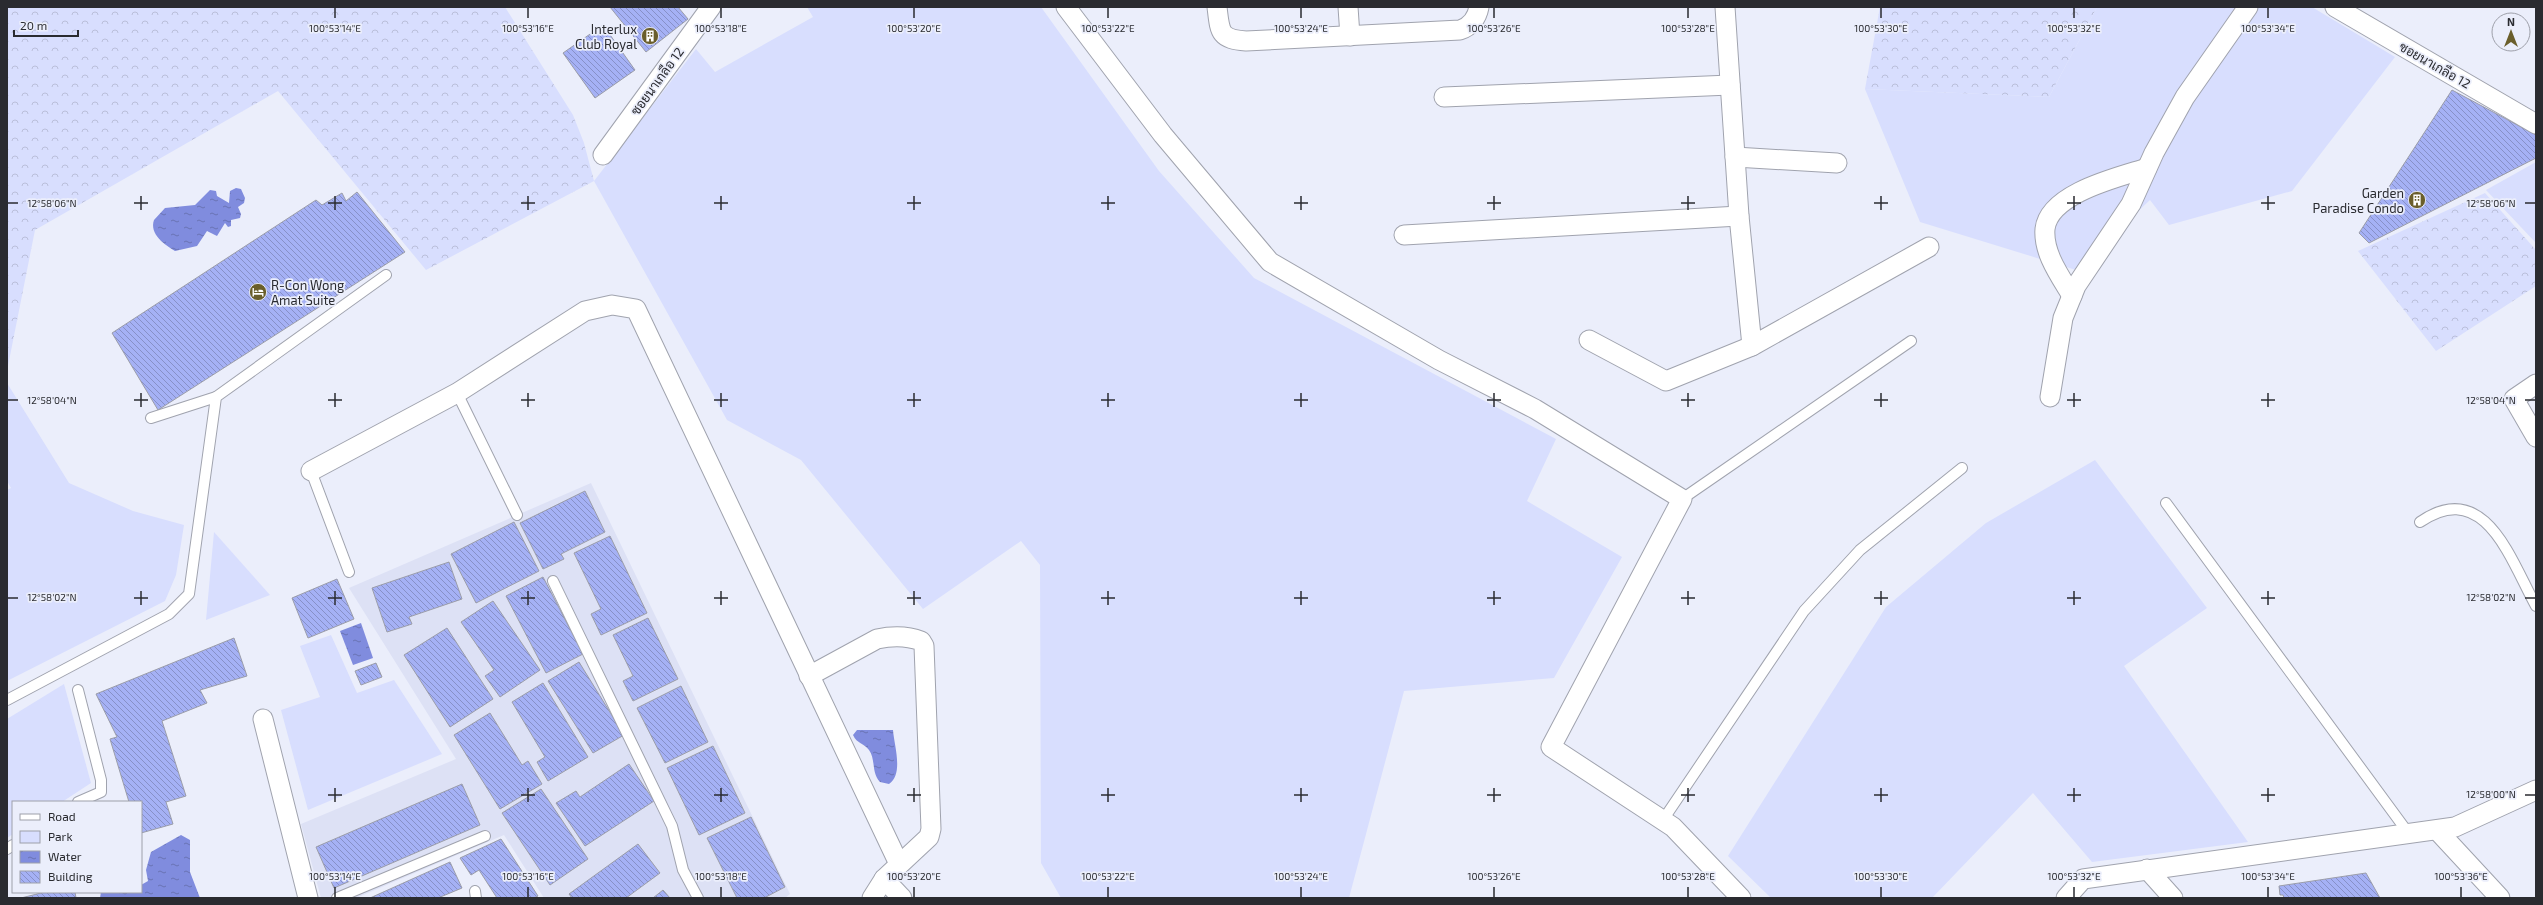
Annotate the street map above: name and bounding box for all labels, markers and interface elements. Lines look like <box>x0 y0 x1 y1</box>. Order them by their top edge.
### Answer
scale bar <box>14 12 78 38</box>
north arrow <box>2491 12 2531 52</box>
text: N <box>2507 15 2515 28</box>
text: 20 m <box>20 18 47 32</box>
place label: Interlux Club Royal <box>575 21 637 52</box>
text: 100°53'14"E <box>309 22 361 34</box>
text: 100°53'16"E <box>502 22 554 34</box>
text: 100°53'18"E <box>695 22 747 34</box>
text: 100°53'20"E <box>887 22 941 34</box>
text: 100°53'22"E <box>1081 22 1135 34</box>
text: 100°53'24"E <box>1274 22 1328 34</box>
text: 100°53'26"E <box>1467 22 1521 34</box>
text: 100°53'28"E <box>1661 22 1715 34</box>
text: 100°53'30"E <box>1854 22 1908 34</box>
text: 100°53'32"E <box>2048 22 2101 34</box>
text: 100°53'34"E <box>2241 22 2295 34</box>
building icon: Interlux Club Royal <box>640 26 660 46</box>
street label: ซอยนาเกลือ 12 <box>2396 37 2474 92</box>
street label: ซอยนาเกลือ 12 <box>626 43 687 118</box>
place label: Garden Paradise Condo <box>2313 185 2404 216</box>
building icon: Garden Paradise Condo <box>2407 190 2427 210</box>
text: 12°58'06"N <box>27 197 77 209</box>
text: 12°58'06"N <box>2466 197 2516 209</box>
place label: R-Con Wong Amat Suite <box>271 277 344 308</box>
hotel icon: R-Con Wong Amat Suite <box>248 282 268 302</box>
text: 12°58'04"N <box>27 394 77 406</box>
text: 12°58'04"N <box>2466 394 2516 406</box>
text: 12°58'02"N <box>28 591 76 603</box>
text: 12°58'02"N <box>2467 591 2515 603</box>
text: 12°58'00"N <box>2466 788 2516 800</box>
legend <box>12 801 142 893</box>
text: Road <box>48 809 76 823</box>
text: Park <box>48 829 73 843</box>
text: Water <box>48 849 82 863</box>
text: Building <box>48 869 93 883</box>
text: 100°53'14"E <box>309 870 361 882</box>
text: 100°53'16"E <box>502 870 554 882</box>
text: 100°53'18"E <box>695 870 747 882</box>
text: 100°53'20"E <box>887 870 941 882</box>
text: 100°53'22"E <box>1081 870 1135 882</box>
text: 100°53'24"E <box>1274 870 1328 882</box>
text: 100°53'26"E <box>1467 870 1521 882</box>
text: 100°53'28"E <box>1661 870 1715 882</box>
text: 100°53'30"E <box>1854 870 1908 882</box>
text: 100°53'32"E <box>2048 870 2101 882</box>
text: 100°53'34"E <box>2241 870 2295 882</box>
text: 100°53'36"E <box>2434 870 2488 882</box>

